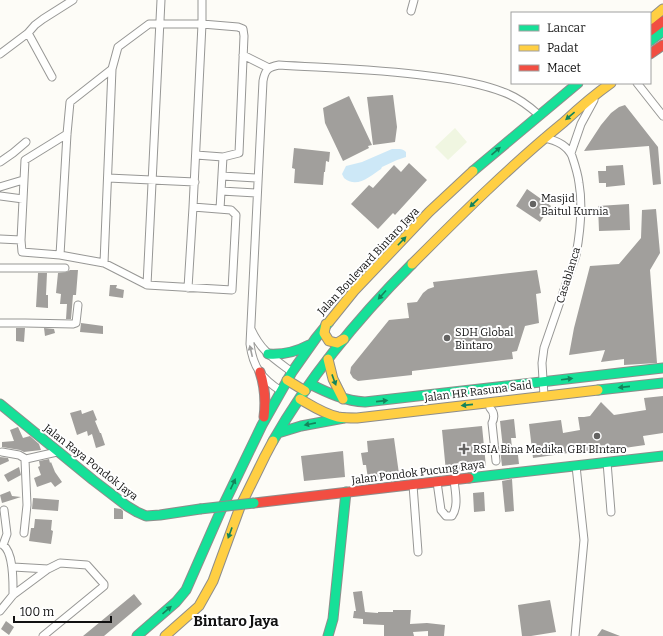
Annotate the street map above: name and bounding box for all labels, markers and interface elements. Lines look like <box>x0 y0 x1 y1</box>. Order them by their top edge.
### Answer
legend <box>511 12 651 84</box>
text: Lancar <box>547 21 586 35</box>
text: Padat <box>547 41 579 55</box>
text: Macet <box>547 61 582 75</box>
one-way arrow <box>565 111 576 120</box>
one-way arrow <box>490 147 501 156</box>
place label: Masjid Baitul Kurnia <box>541 192 608 218</box>
one-way arrow <box>469 198 479 208</box>
marker: Masjid Baitul Kurnia <box>528 199 538 209</box>
street label: Jalan Boulevard Bintaro Jaya <box>314 205 422 319</box>
one-way arrow <box>397 236 407 246</box>
street label: Casablanca <box>554 246 583 305</box>
one-way arrow <box>377 290 386 300</box>
place label: SDH Global Bintaro <box>455 326 513 352</box>
marker: SDH Global Bintaro <box>442 333 452 343</box>
one-way arrow <box>248 344 254 357</box>
one-way arrow <box>331 374 337 386</box>
one-way arrow <box>561 376 573 383</box>
street label: Jalan HR Rasuna Said <box>423 378 533 405</box>
one-way arrow <box>618 384 630 390</box>
one-way arrow <box>376 397 388 404</box>
one-way arrow <box>461 402 473 408</box>
street label: Jalan Raya Pondok Jaya <box>40 421 140 503</box>
one-way arrow <box>304 421 316 427</box>
marker: GBI BIntaro <box>592 431 602 441</box>
marker: RSIA Bina Medika <box>458 443 470 455</box>
place label: RSIA Bina Medika <box>473 443 563 456</box>
place label: GBI BIntaro <box>567 443 627 456</box>
street label: Jalan Pondok Pucung Raya <box>350 458 485 487</box>
one-way arrow <box>230 479 236 490</box>
one-way arrow <box>227 527 233 539</box>
scale bar <box>14 598 111 624</box>
text: 100 m <box>20 605 55 619</box>
one-way arrow <box>161 606 172 615</box>
district label: Bintaro Jaya <box>193 612 279 630</box>

